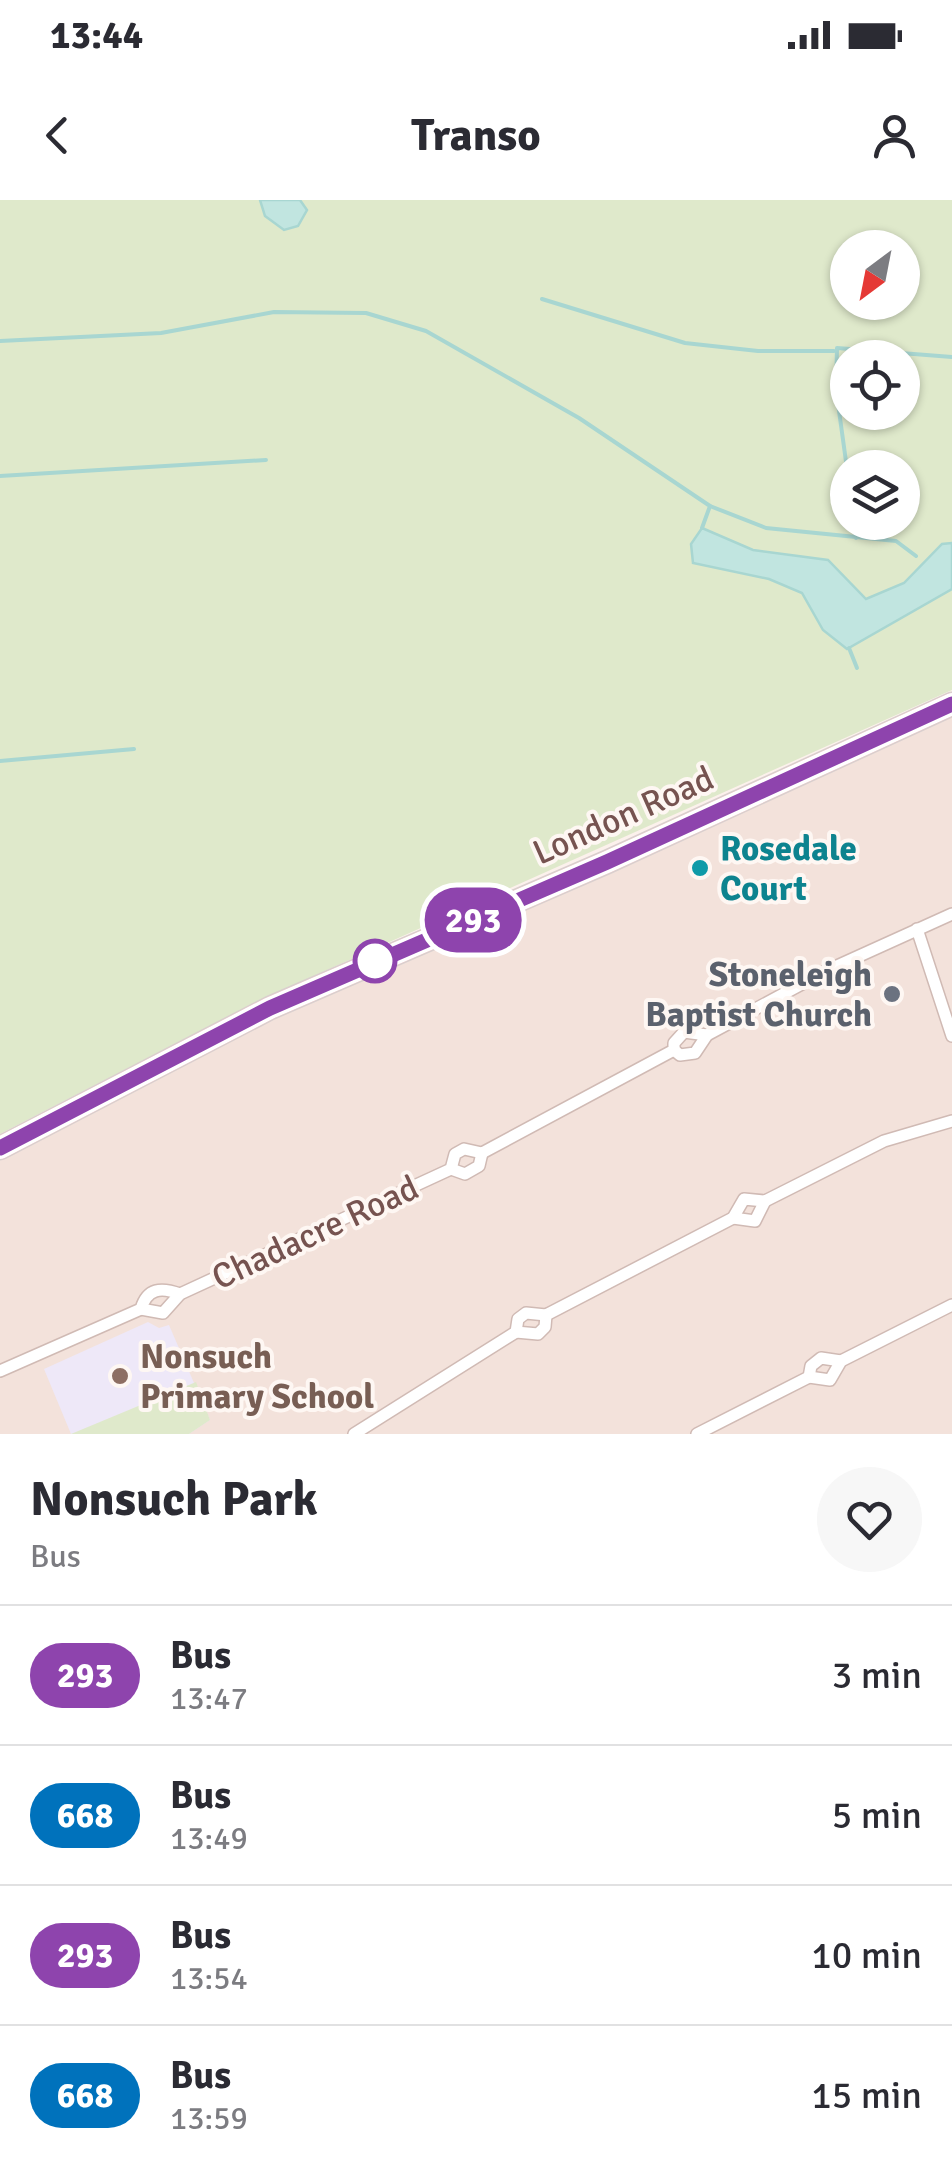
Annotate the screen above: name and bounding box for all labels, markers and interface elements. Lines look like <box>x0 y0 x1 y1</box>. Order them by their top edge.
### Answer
text: 13:44 <box>50 12 143 59</box>
icon: back <box>30 108 85 163</box>
text: Transo <box>411 108 541 163</box>
icon: person <box>867 108 922 163</box>
north arrow <box>830 230 920 320</box>
map controls <box>830 230 920 540</box>
button: locate <box>830 340 920 430</box>
button: layers <box>830 450 920 540</box>
street label: London Road <box>526 757 720 874</box>
place label: Rosedale Court <box>720 827 857 910</box>
marker: Rosedale Court <box>689 857 711 879</box>
line badge: 293 <box>416 888 530 952</box>
text: 293 <box>445 899 501 942</box>
unlabelled marker <box>354 940 396 982</box>
place label: Stoneleigh Baptist Church <box>645 953 872 1036</box>
marker: Stoneleigh Baptist Church <box>881 983 903 1005</box>
street label: Chadacre Road <box>205 1166 425 1299</box>
place label: Nonsuch Primary School <box>140 1335 374 1418</box>
marker: Nonsuch Primary School <box>109 1365 131 1387</box>
button: heart <box>817 1467 922 1572</box>
text: Nonsuch Park <box>30 1470 318 1529</box>
text: Bus <box>30 1537 81 1576</box>
text: Bus <box>170 1632 231 1679</box>
text: 3 min <box>832 1652 922 1699</box>
text: 293 <box>57 1654 113 1697</box>
text: 13:47 <box>170 1679 248 1718</box>
text: Bus <box>170 1772 231 1819</box>
text: 5 min <box>832 1792 922 1839</box>
text: 668 <box>57 1794 113 1837</box>
text: 13:49 <box>170 1819 248 1858</box>
text: Bus <box>170 1912 231 1959</box>
text: 10 min <box>811 1932 922 1979</box>
text: 293 <box>57 1934 113 1977</box>
text: 13:54 <box>170 1959 248 1998</box>
text: Bus <box>170 2052 231 2099</box>
text: 15 min <box>811 2072 922 2119</box>
text: 668 <box>57 2074 113 2117</box>
text: 13:59 <box>170 2099 248 2138</box>

